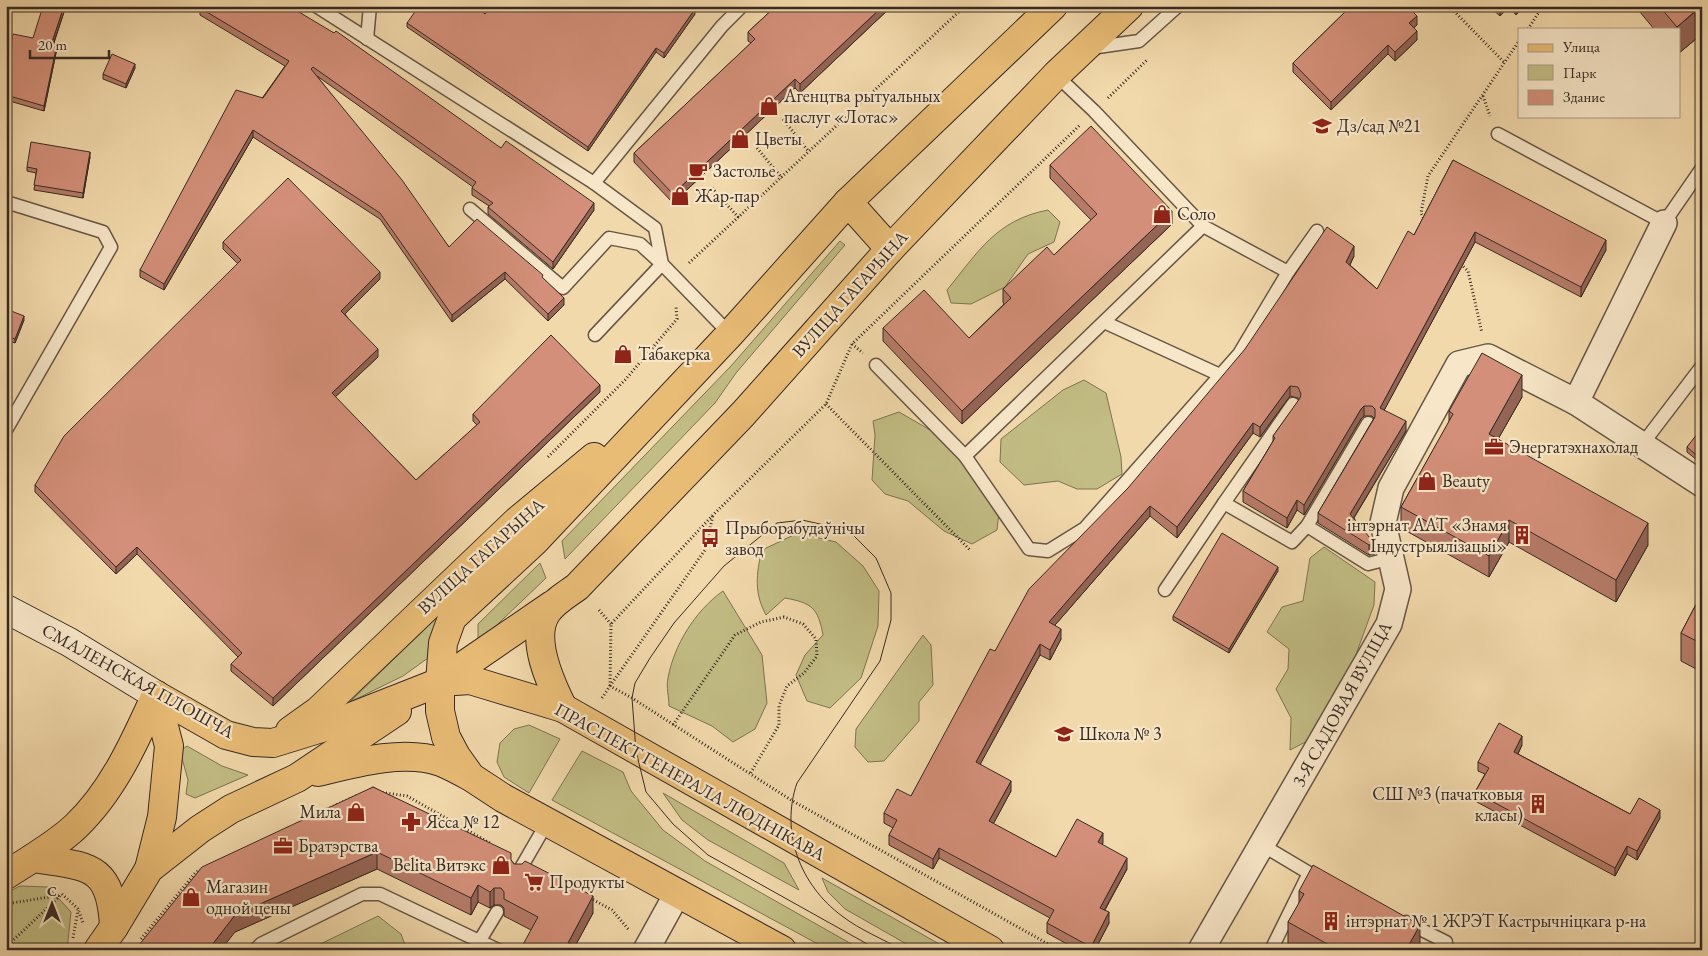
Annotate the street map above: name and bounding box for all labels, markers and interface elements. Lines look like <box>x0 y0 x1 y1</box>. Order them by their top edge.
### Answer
scale bar <box>30 28 109 60</box>
legend <box>1518 28 1680 118</box>
text: 20 m <box>38 35 67 54</box>
text: Улица <box>1562 37 1600 56</box>
text: Парк <box>1563 63 1596 82</box>
place label: Агенцтва рытуальных паслуг «Лотас» <box>783 84 941 128</box>
text: Здание <box>1563 87 1605 106</box>
shop icon: Агенцтва рытуальных паслуг «Лотас» <box>758 95 780 117</box>
place label: Дз/сад №21 <box>1337 114 1421 137</box>
school or university icon: Дз/сад №21 <box>1311 115 1333 137</box>
place label: Цветы <box>755 127 802 150</box>
shop icon: Цветы <box>729 128 751 150</box>
place label: Застолье <box>713 159 775 182</box>
cafe icon: Застолье <box>687 160 709 182</box>
place label: Жар-пар <box>694 184 760 207</box>
shop icon: Жар-пар <box>669 185 691 207</box>
place label: Соло <box>1177 202 1216 225</box>
shop icon: Соло <box>1151 203 1173 225</box>
street label: ВУЛІЦА ГАГАРЫНА <box>787 225 913 362</box>
place label: Табакерка <box>638 342 711 365</box>
shop icon: Табакерка <box>612 343 634 365</box>
place label: Энергатэхнахолад <box>1509 435 1638 458</box>
office icon: Энергатэхнахолад <box>1483 436 1505 458</box>
place label: Beauty <box>1442 469 1490 492</box>
shop icon: Beauty <box>1416 470 1438 492</box>
street label: ВУЛІЦА ГАГАРЫНА <box>413 492 549 619</box>
place label: інтэрнат ААТ «Знамя Індустрыялізацыі» <box>1347 513 1507 557</box>
place label: Прыборабудаўнічы завод <box>725 516 865 560</box>
building icon: інтэрнат ААТ «Знамя Індустрыялізацыі» <box>1511 524 1533 546</box>
bus stop icon: Прыборабудаўнічы завод <box>699 527 721 549</box>
street label: 3-Я САДОВАЯ ВУЛІЦА <box>1287 617 1397 790</box>
street label: СМАЛЕНСКАЯ ПЛОШЧА <box>38 618 239 743</box>
street label: ПРАСПЕКТ ГЕНЕРАЛА ЛЮДНІКАВА <box>551 697 830 866</box>
place label: Школа № 3 <box>1079 722 1162 745</box>
school or university icon: Школа № 3 <box>1053 723 1075 745</box>
place label: СШ №3 (пачатковыя класы) <box>1372 782 1523 826</box>
building icon: СШ №3 (пачатковыя класы) <box>1527 793 1549 815</box>
place label: Мила <box>299 800 342 823</box>
shop icon: Мила <box>345 801 367 823</box>
place label: Ясса № 12 <box>425 810 500 833</box>
pharmacy icon: Ясса № 12 <box>400 811 422 833</box>
place label: Братэрства <box>298 834 379 857</box>
office icon: Братэрства <box>272 835 294 857</box>
place label: Belita Витэкс <box>393 853 486 876</box>
shop icon: Belita Витэкс <box>490 854 512 876</box>
place label: Продукты <box>549 870 625 893</box>
supermarket icon: Продукты <box>523 871 545 893</box>
place label: Магазин одной цены <box>206 875 291 919</box>
north arrow <box>28 878 78 928</box>
text: С <box>47 882 57 900</box>
shop icon: Магазин одной цены <box>180 886 202 908</box>
place label: інтэрнат № 1 ЖРЭТ Кастрычніцкага р-на <box>1346 909 1647 932</box>
building icon: інтэрнат № 1 ЖРЭТ Кастрычніцкага р-на <box>1320 910 1342 932</box>

